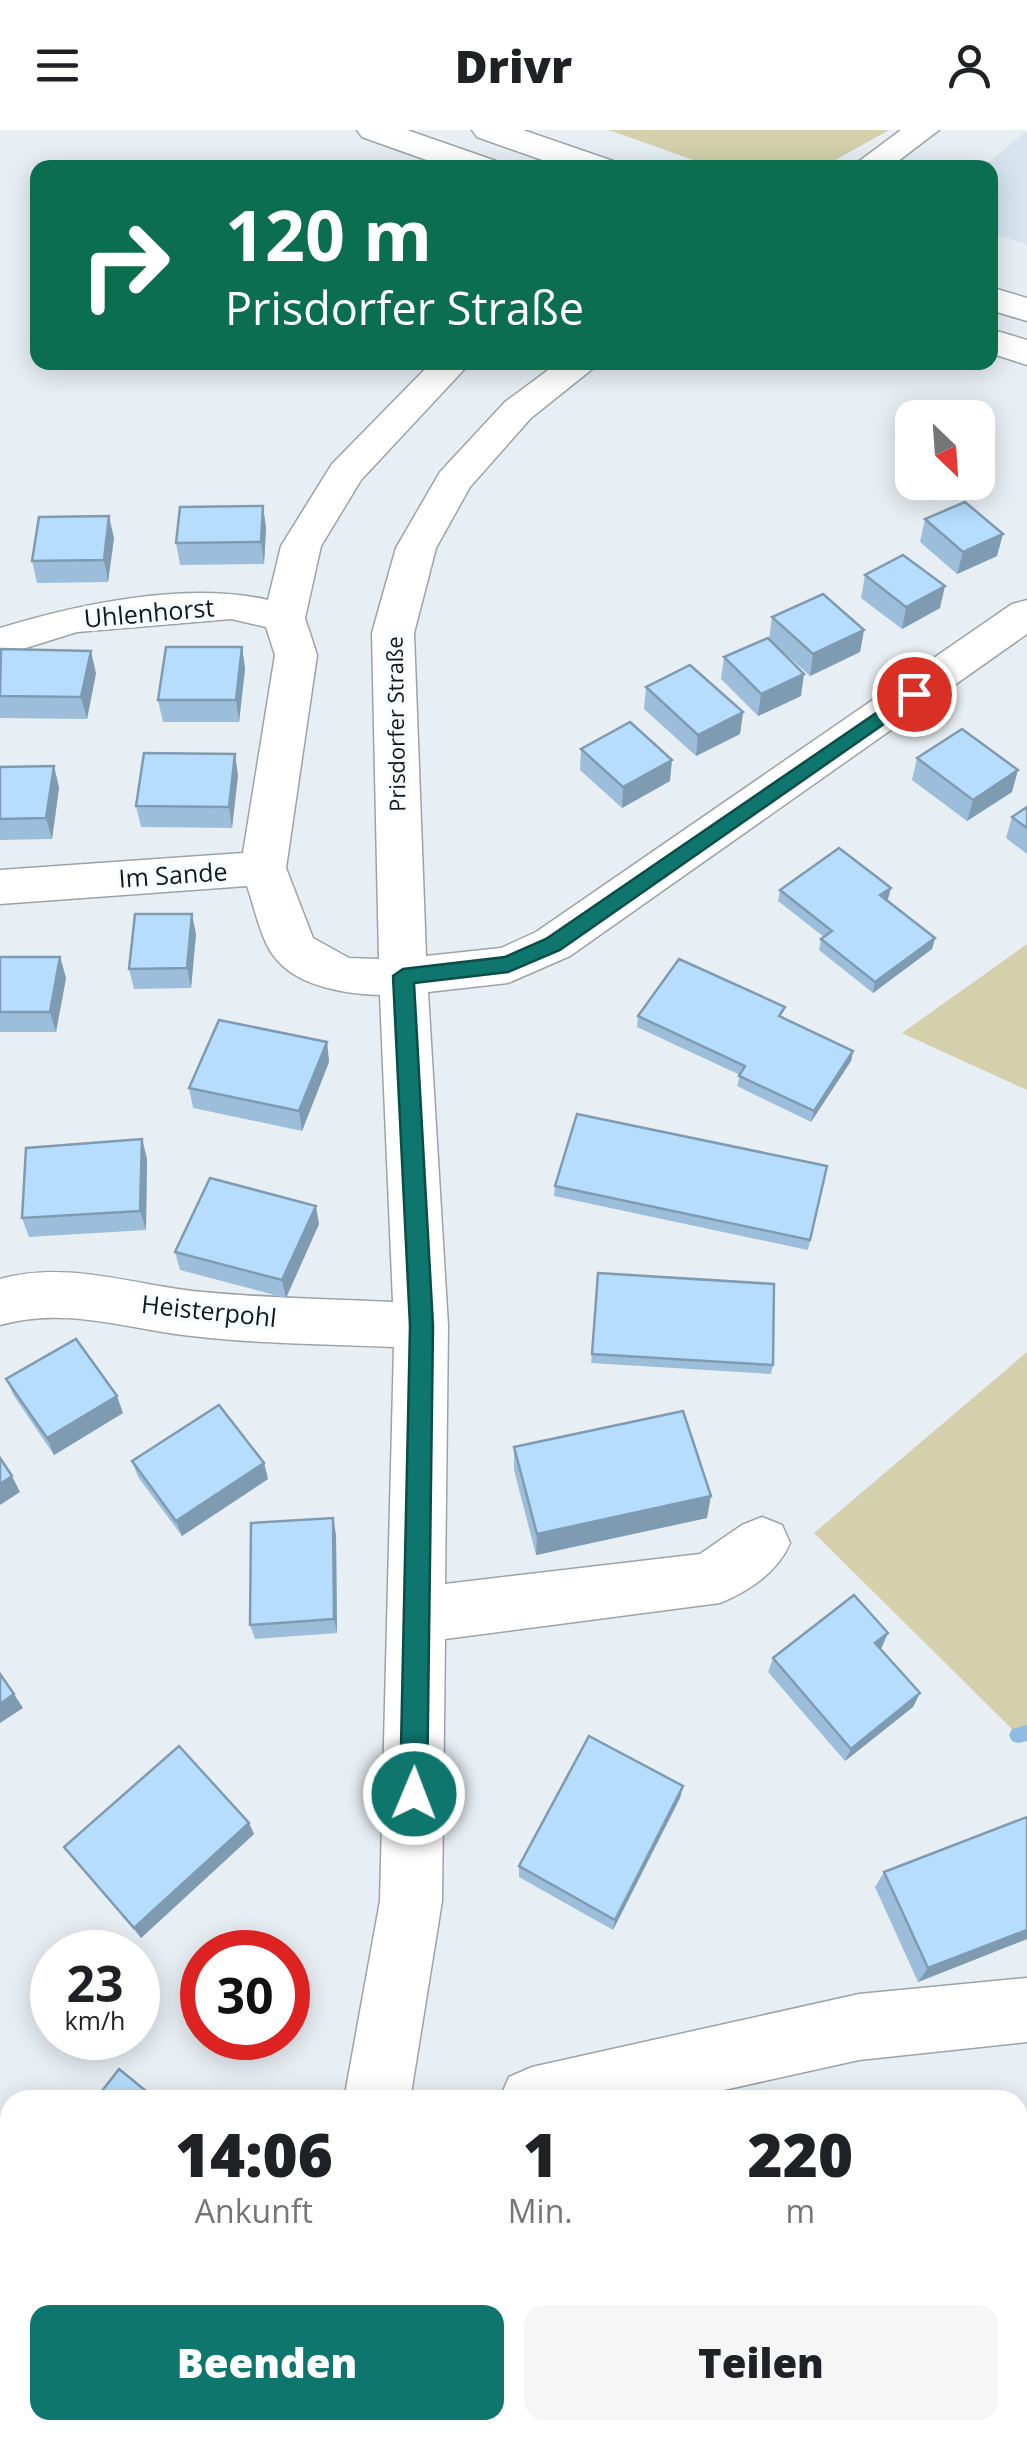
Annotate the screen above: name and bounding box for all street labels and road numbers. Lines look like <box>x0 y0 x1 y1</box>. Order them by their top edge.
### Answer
street label: Uhlenhorst <box>82 589 216 635</box>
street label: Prisdorfer Straße <box>378 636 412 812</box>
street label: Im Sande <box>117 853 228 895</box>
street label: Heisterpohl <box>140 1286 278 1334</box>

